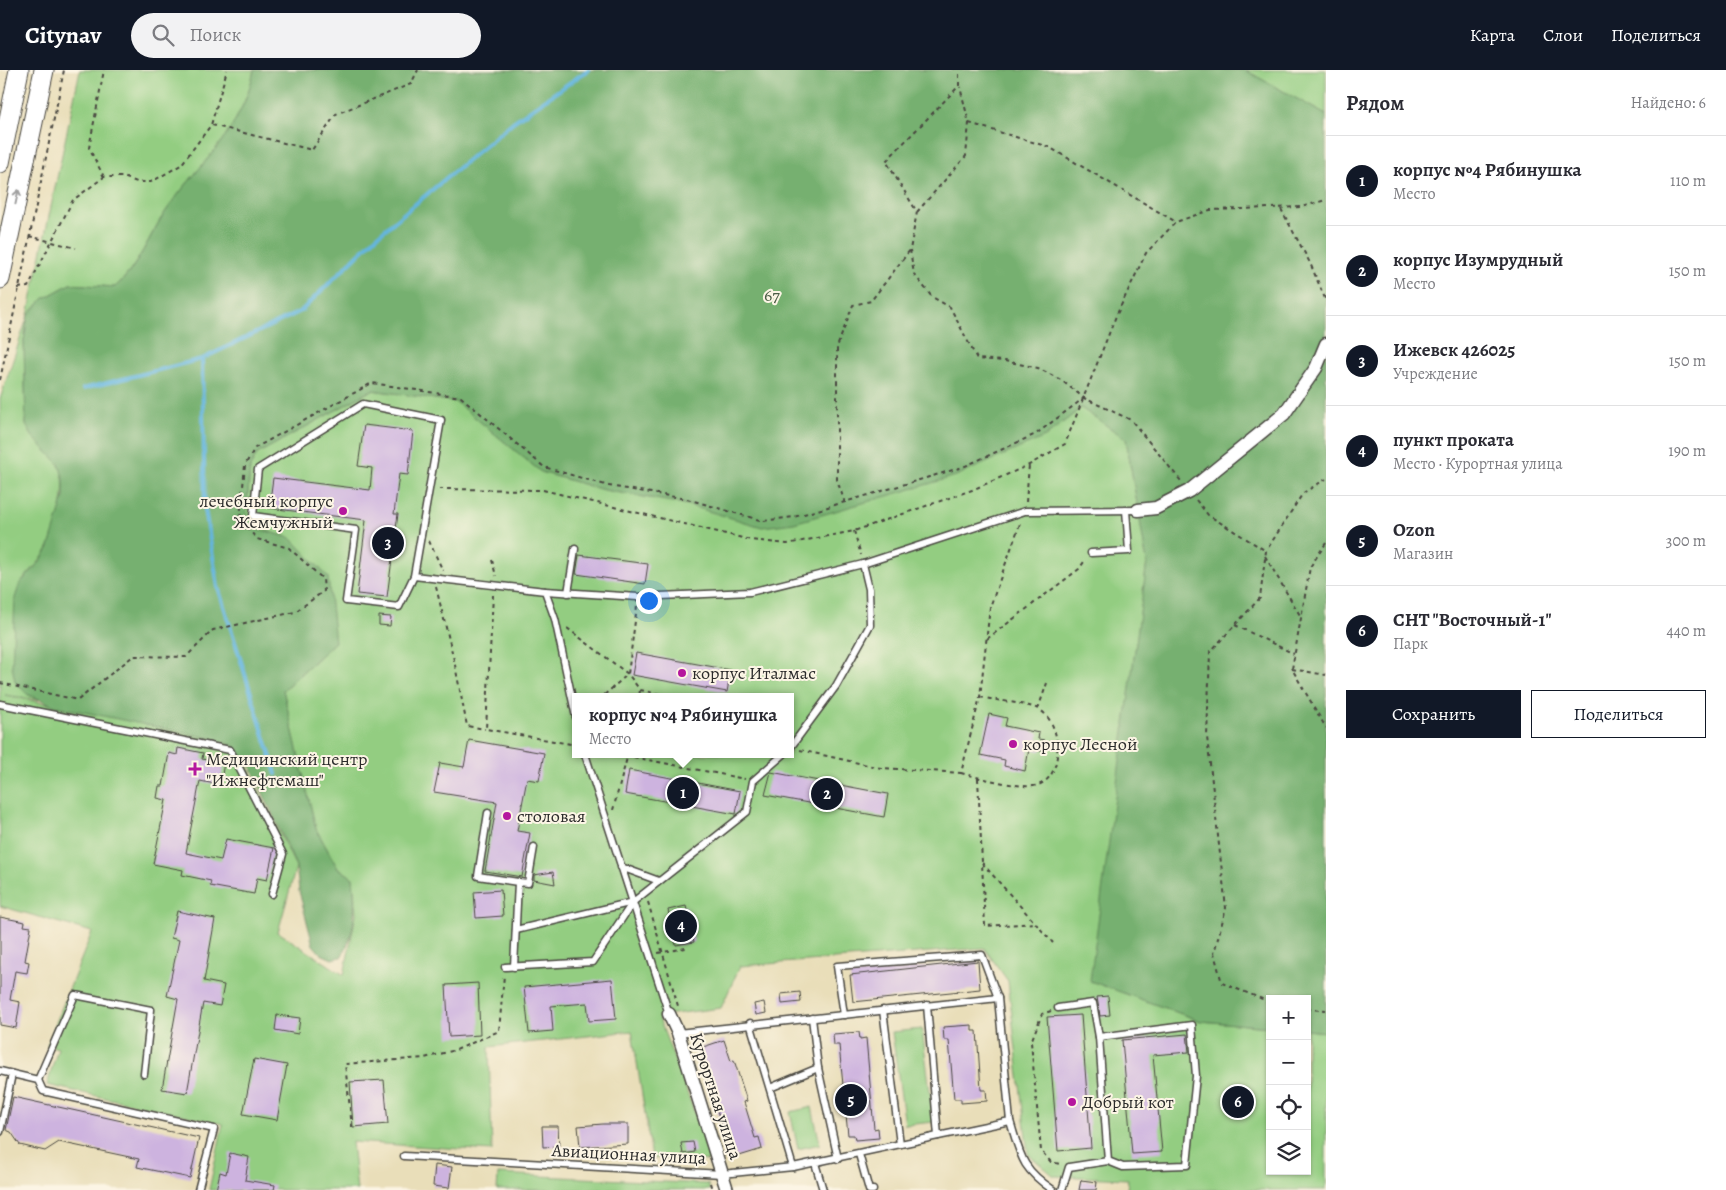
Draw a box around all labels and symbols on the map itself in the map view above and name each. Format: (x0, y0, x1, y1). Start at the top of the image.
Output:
one-way arrow (13, 189, 22, 205)
park label: 67 (764, 283, 780, 307)
place label: лечебный корпус Жемчужный (200, 489, 333, 534)
marker: лечебный корпус Жемчужный (337, 505, 349, 517)
pin: 3 (372, 524, 404, 562)
your location (636, 588, 662, 614)
place label: корпус Италмас (692, 661, 816, 685)
marker: корпус Италмас (676, 667, 688, 679)
place label: корпус Лесной (1023, 732, 1138, 756)
marker: корпус Лесной (1007, 738, 1019, 750)
place label: Медицинский центр "Ижнефтемаш" (206, 747, 367, 792)
marker: Медицинский центр "Ижнефтемаш" (188, 762, 202, 776)
pin: 1 (667, 774, 699, 812)
pin: 2 (811, 775, 843, 813)
place label: столовая (517, 804, 586, 828)
marker: столовая (501, 810, 513, 822)
pin: 4 (665, 907, 697, 945)
street label: Курортная улица (684, 1029, 748, 1163)
pin: 5 (835, 1081, 867, 1119)
pin: 6 (1222, 1083, 1254, 1121)
place label: Добрый кот (1082, 1090, 1174, 1114)
marker: Добрый кот (1066, 1096, 1078, 1108)
street label: Авиационная улица (550, 1138, 708, 1170)

